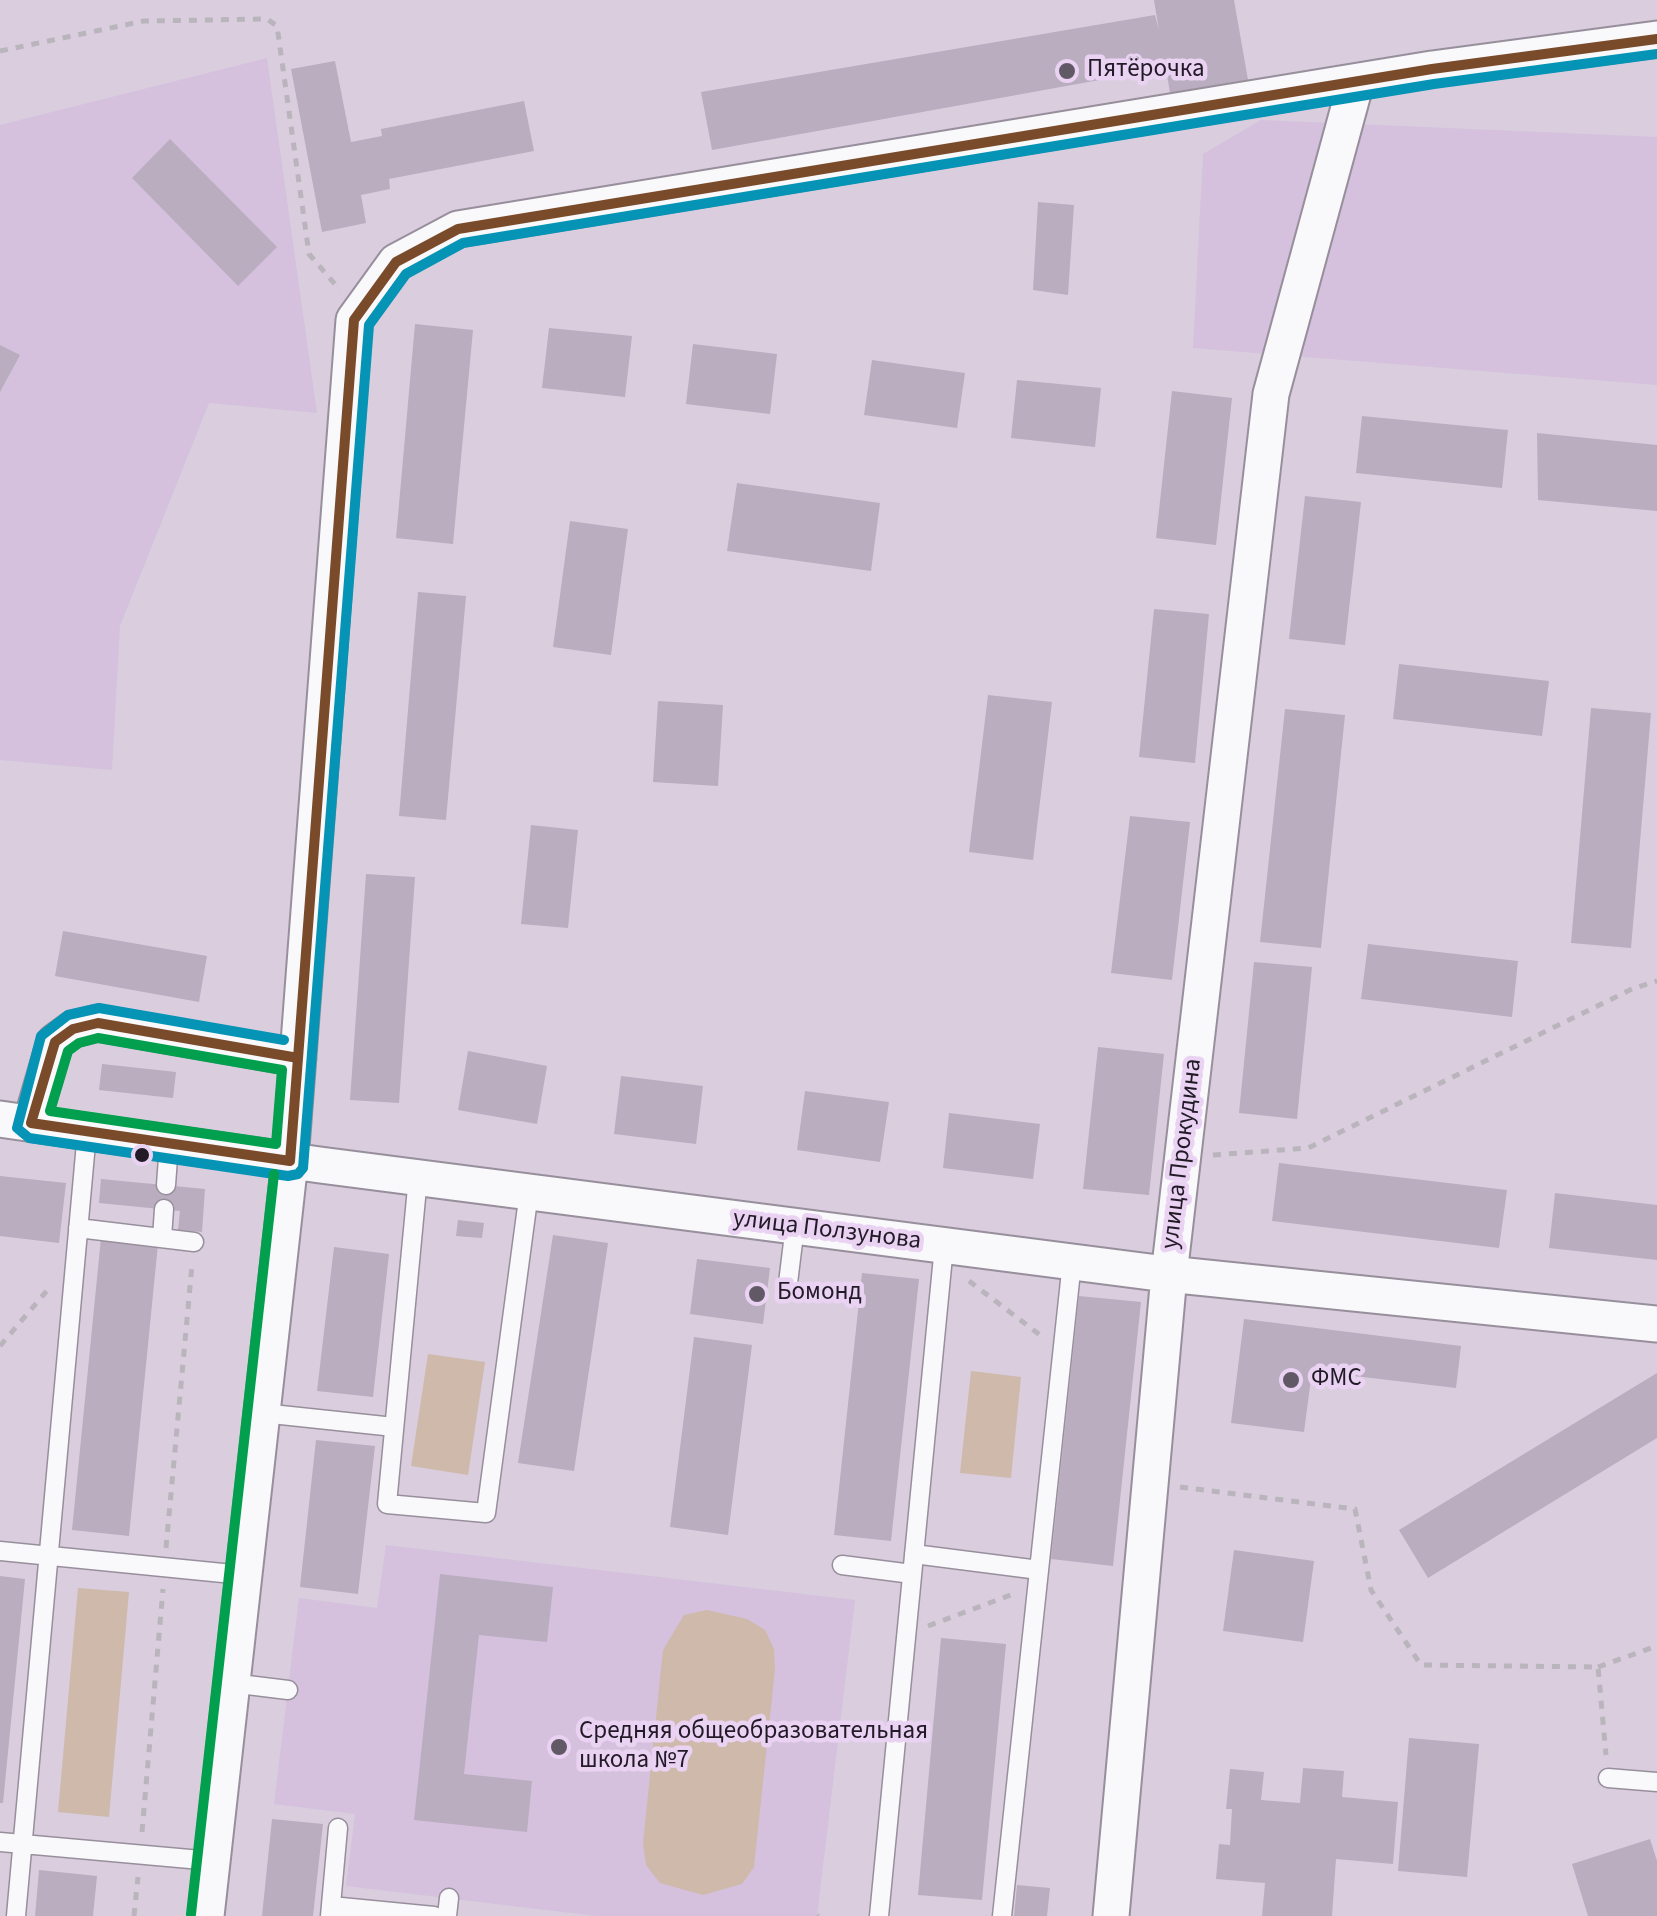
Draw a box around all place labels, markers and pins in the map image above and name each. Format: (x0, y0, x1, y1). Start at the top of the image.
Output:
place label: Пятёрочка (1087, 56, 1205, 86)
marker: Пятёрочка (1056, 60, 1078, 82)
unlabelled marker (132, 1145, 152, 1165)
place label: Бомонд (777, 1279, 862, 1309)
marker: Бомонд (746, 1283, 768, 1305)
place label: ФМС (1311, 1365, 1362, 1395)
marker: ФМС (1280, 1369, 1302, 1391)
place label: Средняя общеобразовательная школа №7 (579, 1718, 928, 1777)
marker: Средняя общеобразовательная школа №7 (548, 1736, 570, 1758)

